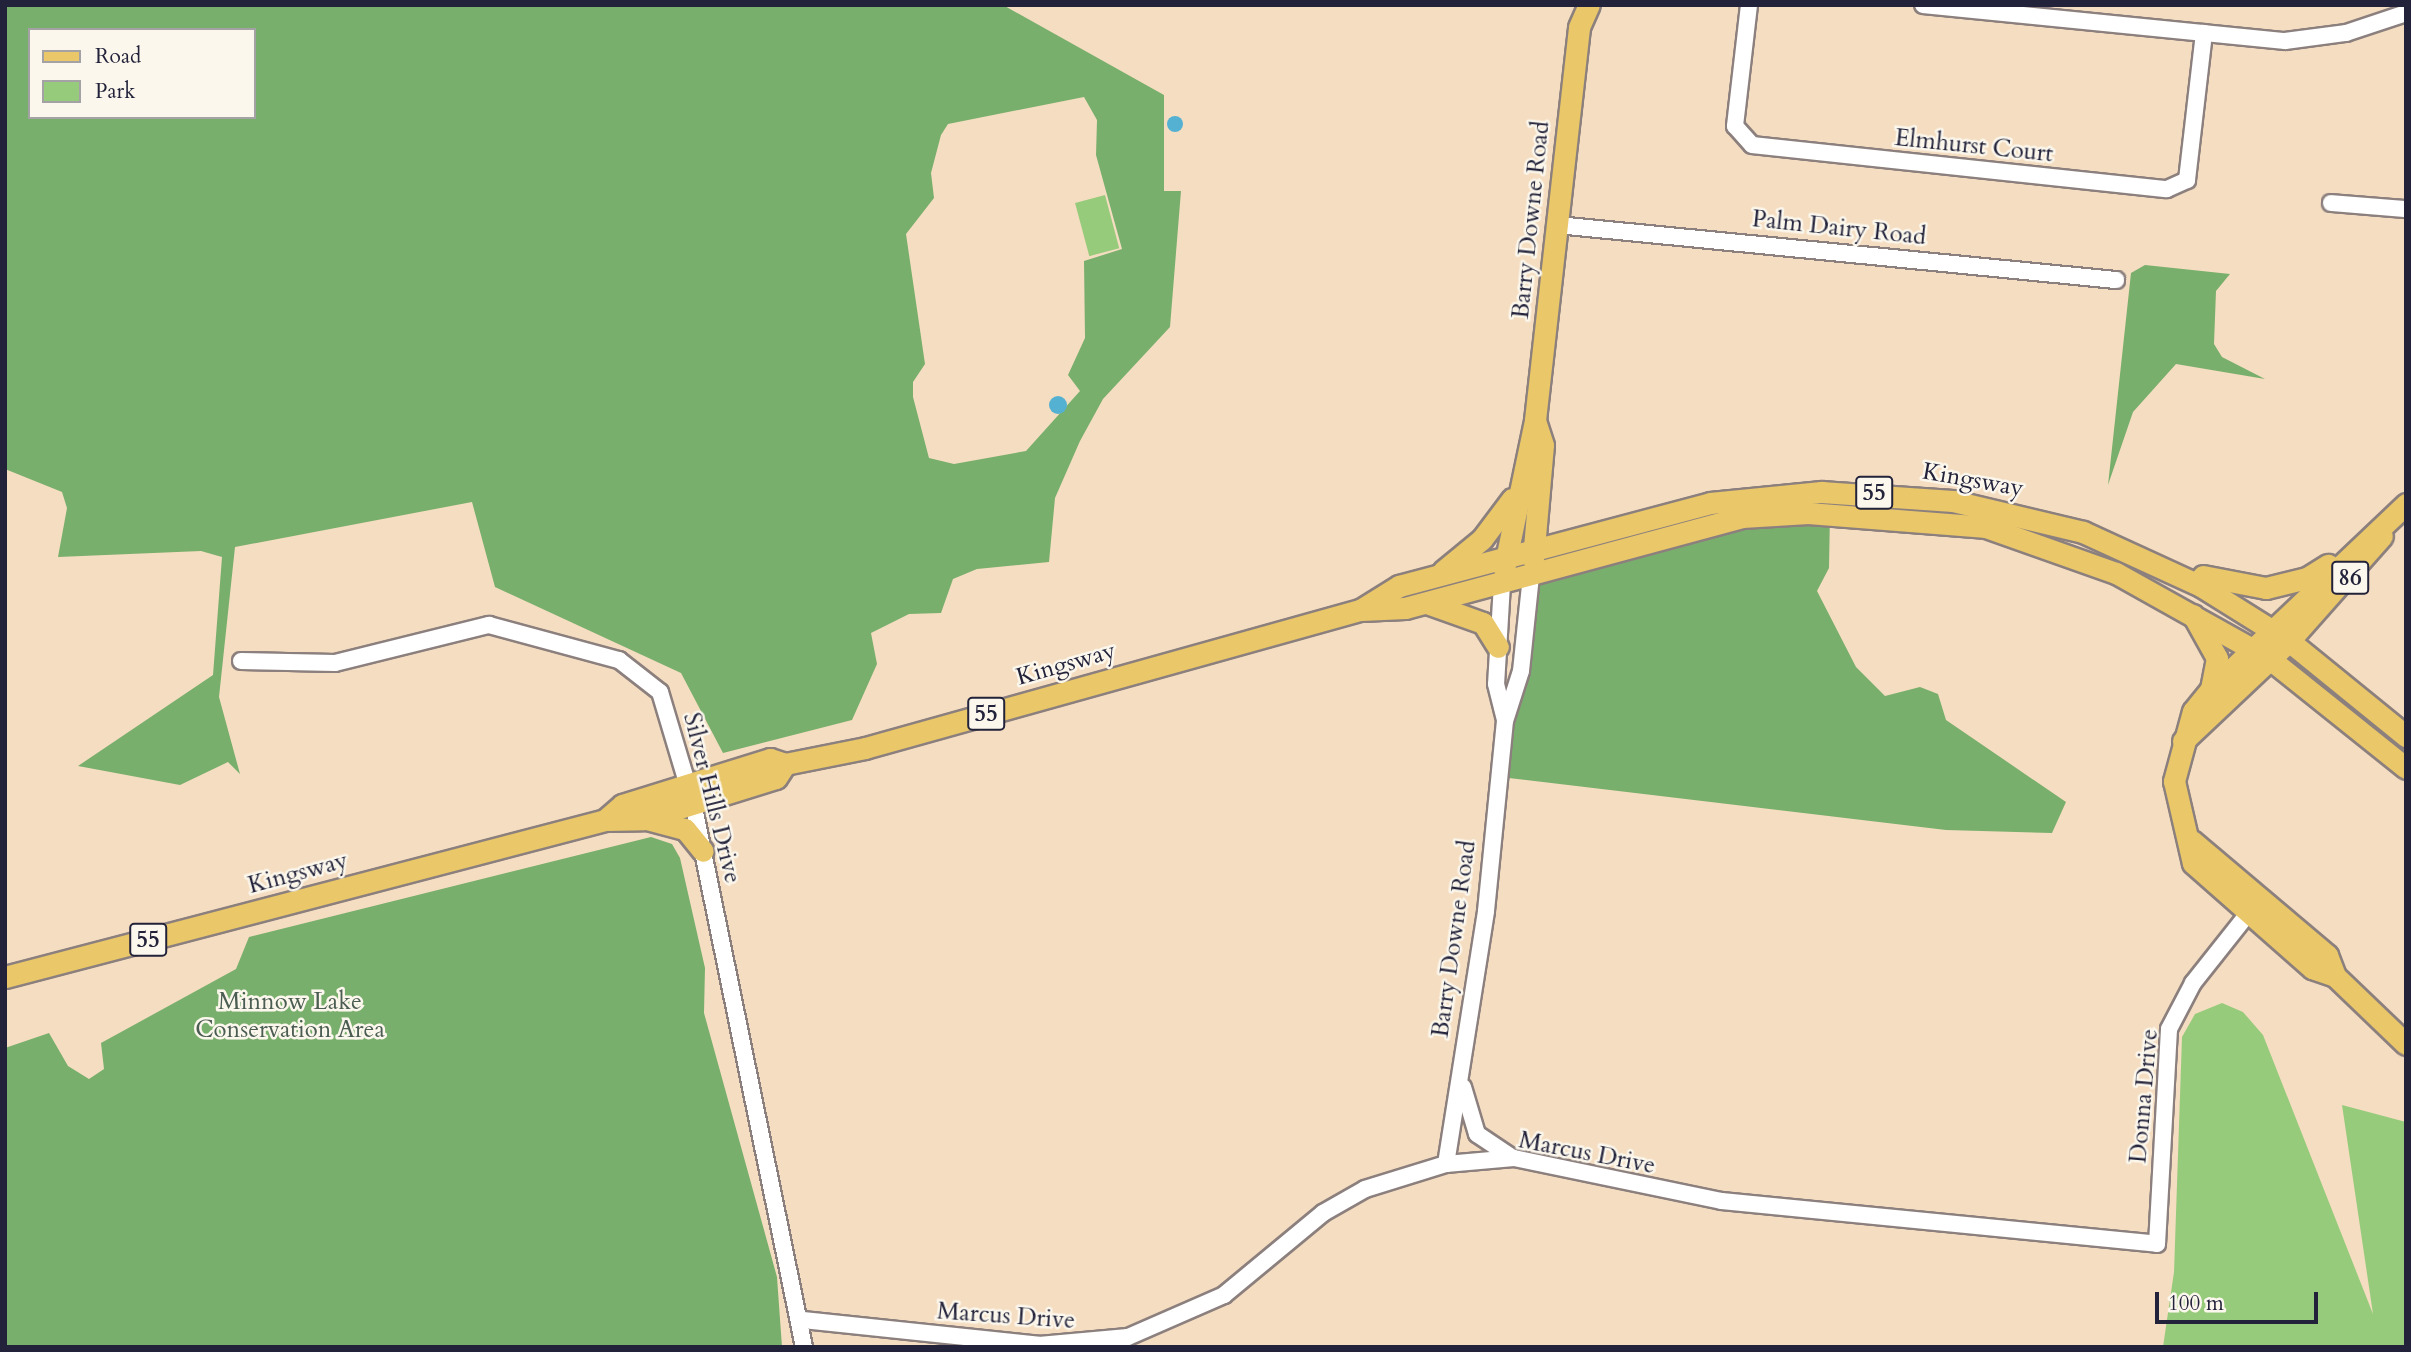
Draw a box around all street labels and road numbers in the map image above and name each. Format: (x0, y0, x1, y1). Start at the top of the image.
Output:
street label: Barry Downe Road (1506, 120, 1556, 320)
street label: Elmhurst Court (1893, 123, 2055, 169)
street label: Palm Dairy Road (1751, 205, 1927, 251)
street label: Kingsway (1920, 457, 2026, 503)
road number: 55 (1855, 474, 1893, 512)
road number: 86 (2331, 558, 2369, 598)
street label: Kingsway (1013, 636, 1119, 692)
road number: 55 (967, 694, 1005, 734)
street label: Silver Hills Drive (677, 710, 747, 886)
street label: Barry Downe Road (1426, 839, 1482, 1039)
street label: Kingsway (245, 846, 351, 900)
road number: 55 (129, 920, 167, 959)
street label: Donna Drive (2124, 1028, 2164, 1164)
street label: Marcus Drive (1516, 1126, 1658, 1180)
street label: Marcus Drive (936, 1297, 1076, 1335)

